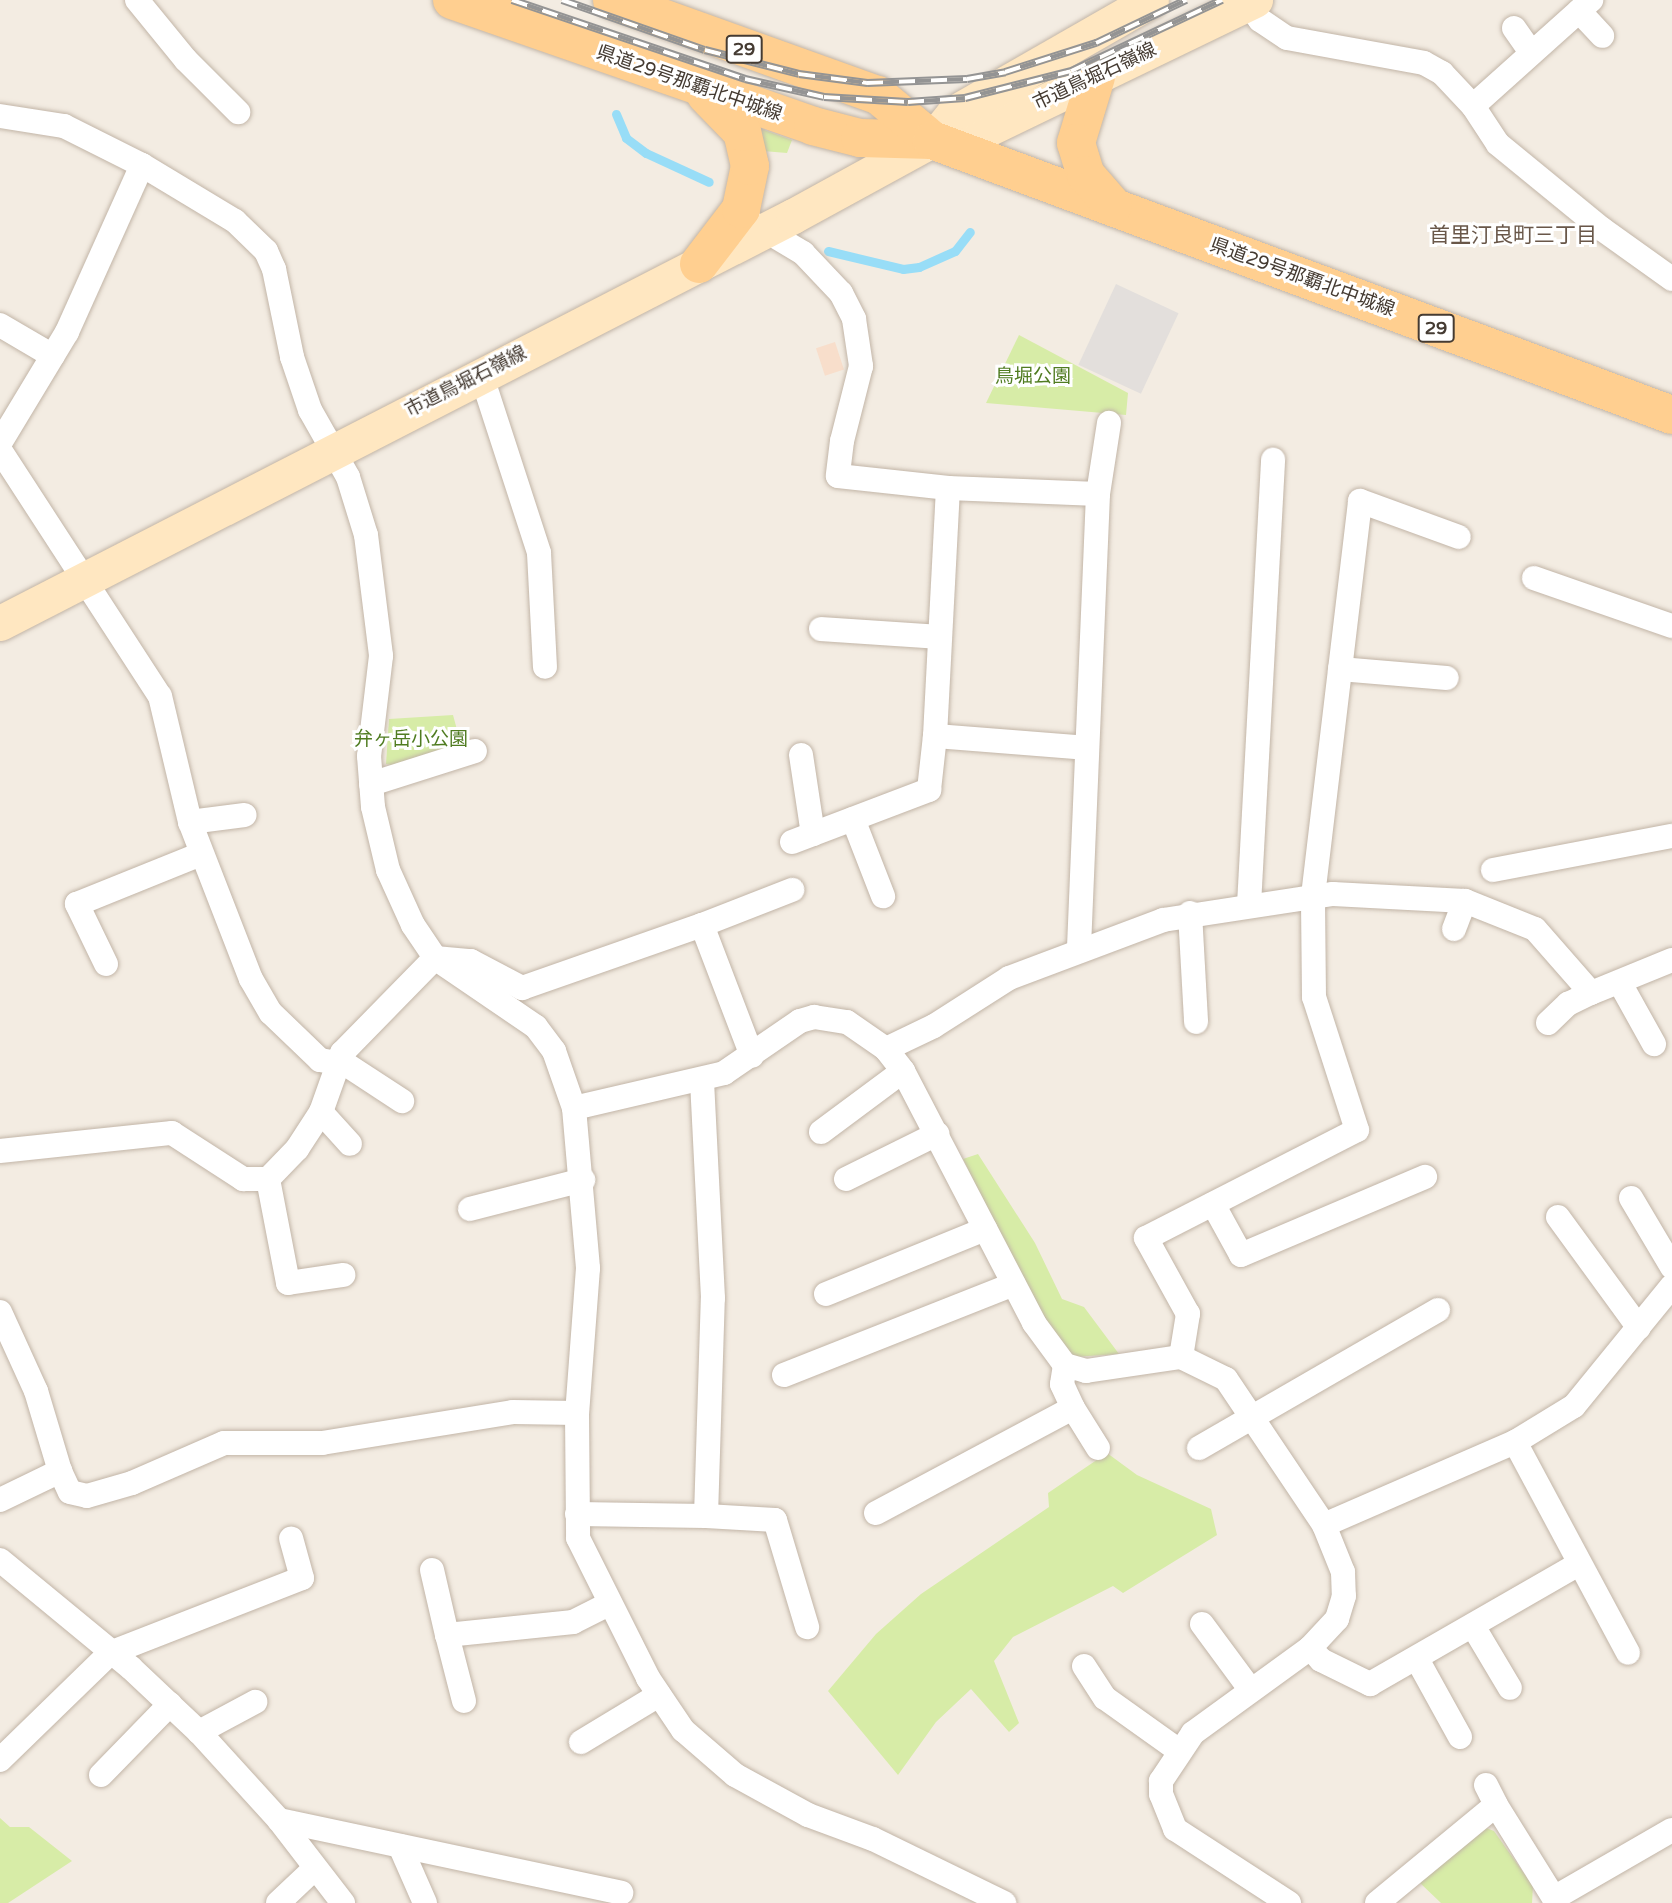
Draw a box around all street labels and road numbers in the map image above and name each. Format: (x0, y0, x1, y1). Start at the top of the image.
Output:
road number: 29 (725, 34, 763, 64)
street label: 市道鳥堀石嶺線 (1030, 39, 1160, 115)
street label: 県道29号那覇北中城線 (593, 42, 785, 126)
street label: 県道29号那覇北中城線 (1207, 234, 1397, 322)
road number: 29 (1417, 314, 1455, 342)
street label: 市道鳥堀石嶺線 (402, 342, 530, 422)

